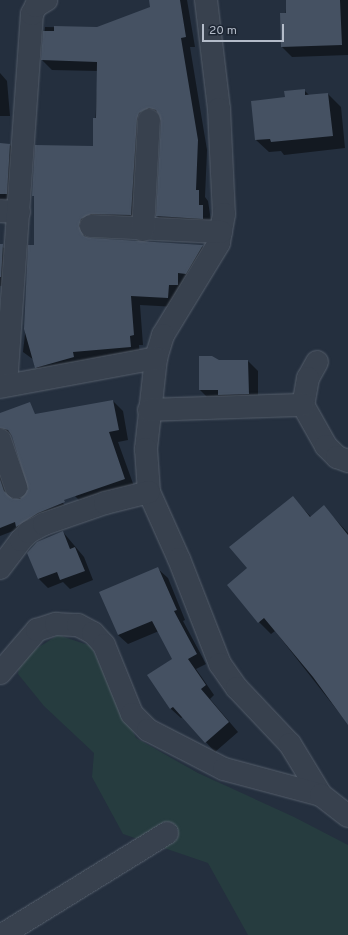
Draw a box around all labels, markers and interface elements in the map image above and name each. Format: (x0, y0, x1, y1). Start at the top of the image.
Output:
scale bar (204, 16, 286, 42)
text: 20 m (209, 23, 237, 39)

